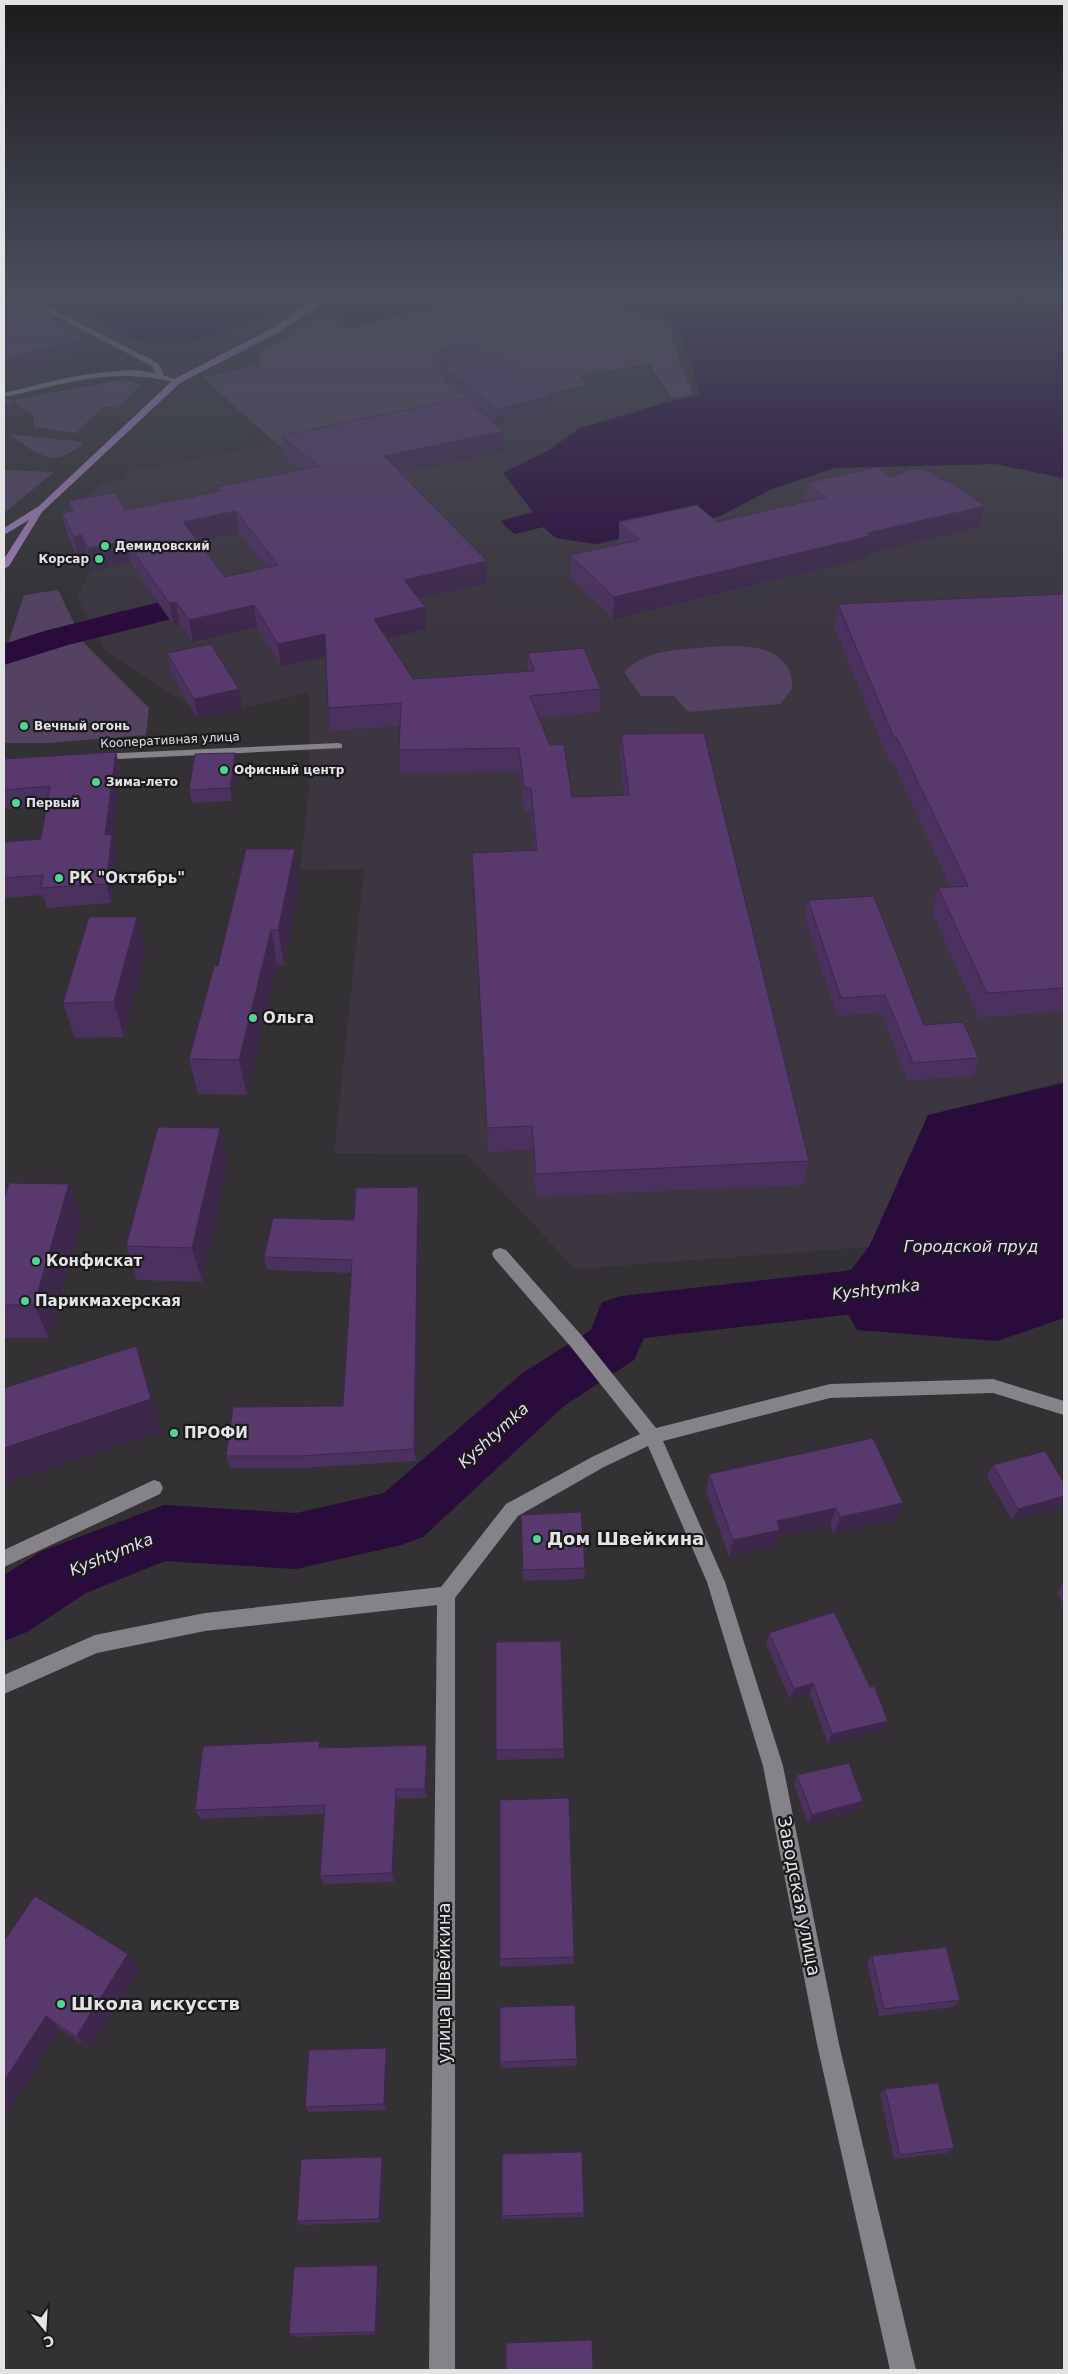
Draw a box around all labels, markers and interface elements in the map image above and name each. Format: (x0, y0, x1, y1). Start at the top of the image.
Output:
place label: Демидовский (115, 539, 210, 553)
marker: Демидовский (99, 540, 111, 552)
place label: Корсар (39, 552, 89, 566)
marker: Корсар (93, 553, 105, 565)
place label: Вечный огонь (34, 719, 130, 733)
marker: Вечный огонь (18, 720, 30, 732)
street label: Кооперативная улица (100, 729, 240, 751)
place label: Офисный центр (234, 763, 345, 777)
marker: Офисный центр (218, 764, 230, 776)
place label: Зима-лето (106, 775, 178, 789)
marker: Зима-лето (90, 776, 102, 788)
place label: Первый (26, 796, 80, 810)
marker: Первый (10, 797, 22, 809)
place label: РК "Октябрь" (69, 869, 185, 887)
marker: РК "Октябрь" (53, 872, 65, 884)
place label: Ольга (263, 1009, 314, 1027)
marker: Ольга (247, 1012, 259, 1024)
water label: Городской пруд (904, 1237, 1038, 1256)
place label: Конфискат (46, 1252, 143, 1270)
marker: Конфискат (30, 1255, 42, 1267)
water label: Kyshtymka (831, 1275, 921, 1304)
place label: Парикмахерская (35, 1292, 181, 1310)
marker: Парикмахерская (19, 1295, 31, 1307)
water label: Kyshtymka (454, 1399, 533, 1472)
place label: ПРОФИ (184, 1424, 248, 1442)
marker: ПРОФИ (168, 1427, 180, 1439)
place label: Дом Швейкина (547, 1528, 704, 1549)
water label: Kyshtymka (67, 1529, 156, 1580)
marker: Дом Швейкина (531, 1533, 543, 1545)
street label: Заводская улица (774, 1814, 825, 1977)
street label: улица Швейкина (433, 1903, 454, 2063)
place label: Школа искусств (71, 1993, 240, 2014)
marker: Школа искусств (55, 1998, 67, 2010)
north arrow (20, 2304, 70, 2354)
text: С (42, 2332, 56, 2351)

